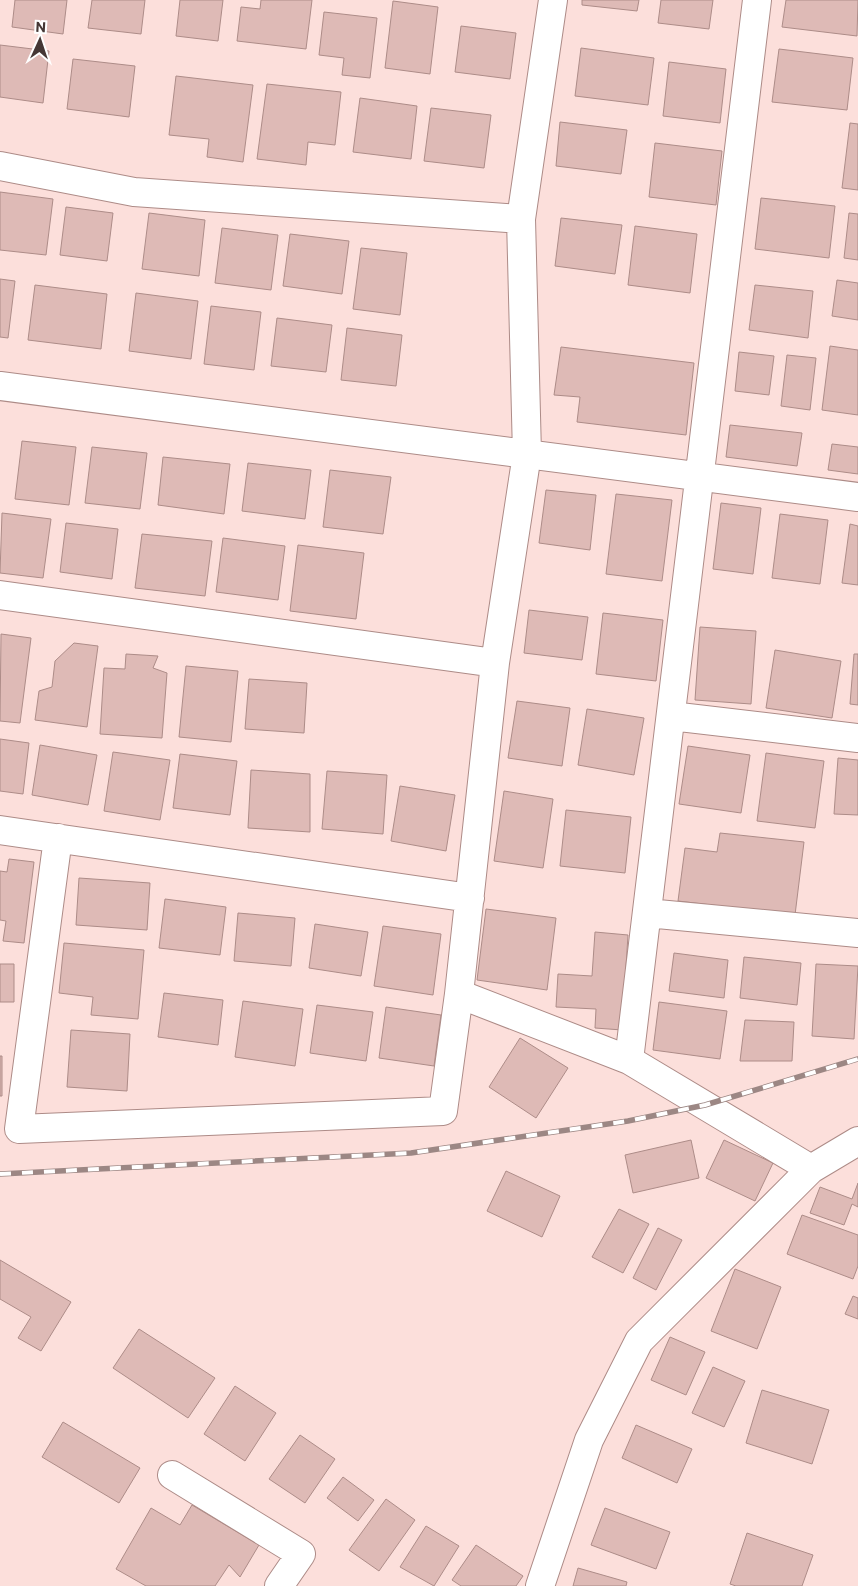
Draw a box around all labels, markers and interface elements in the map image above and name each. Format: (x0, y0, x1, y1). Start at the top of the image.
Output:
north arrow (15, 15, 65, 65)
text: N (35, 18, 46, 35)

